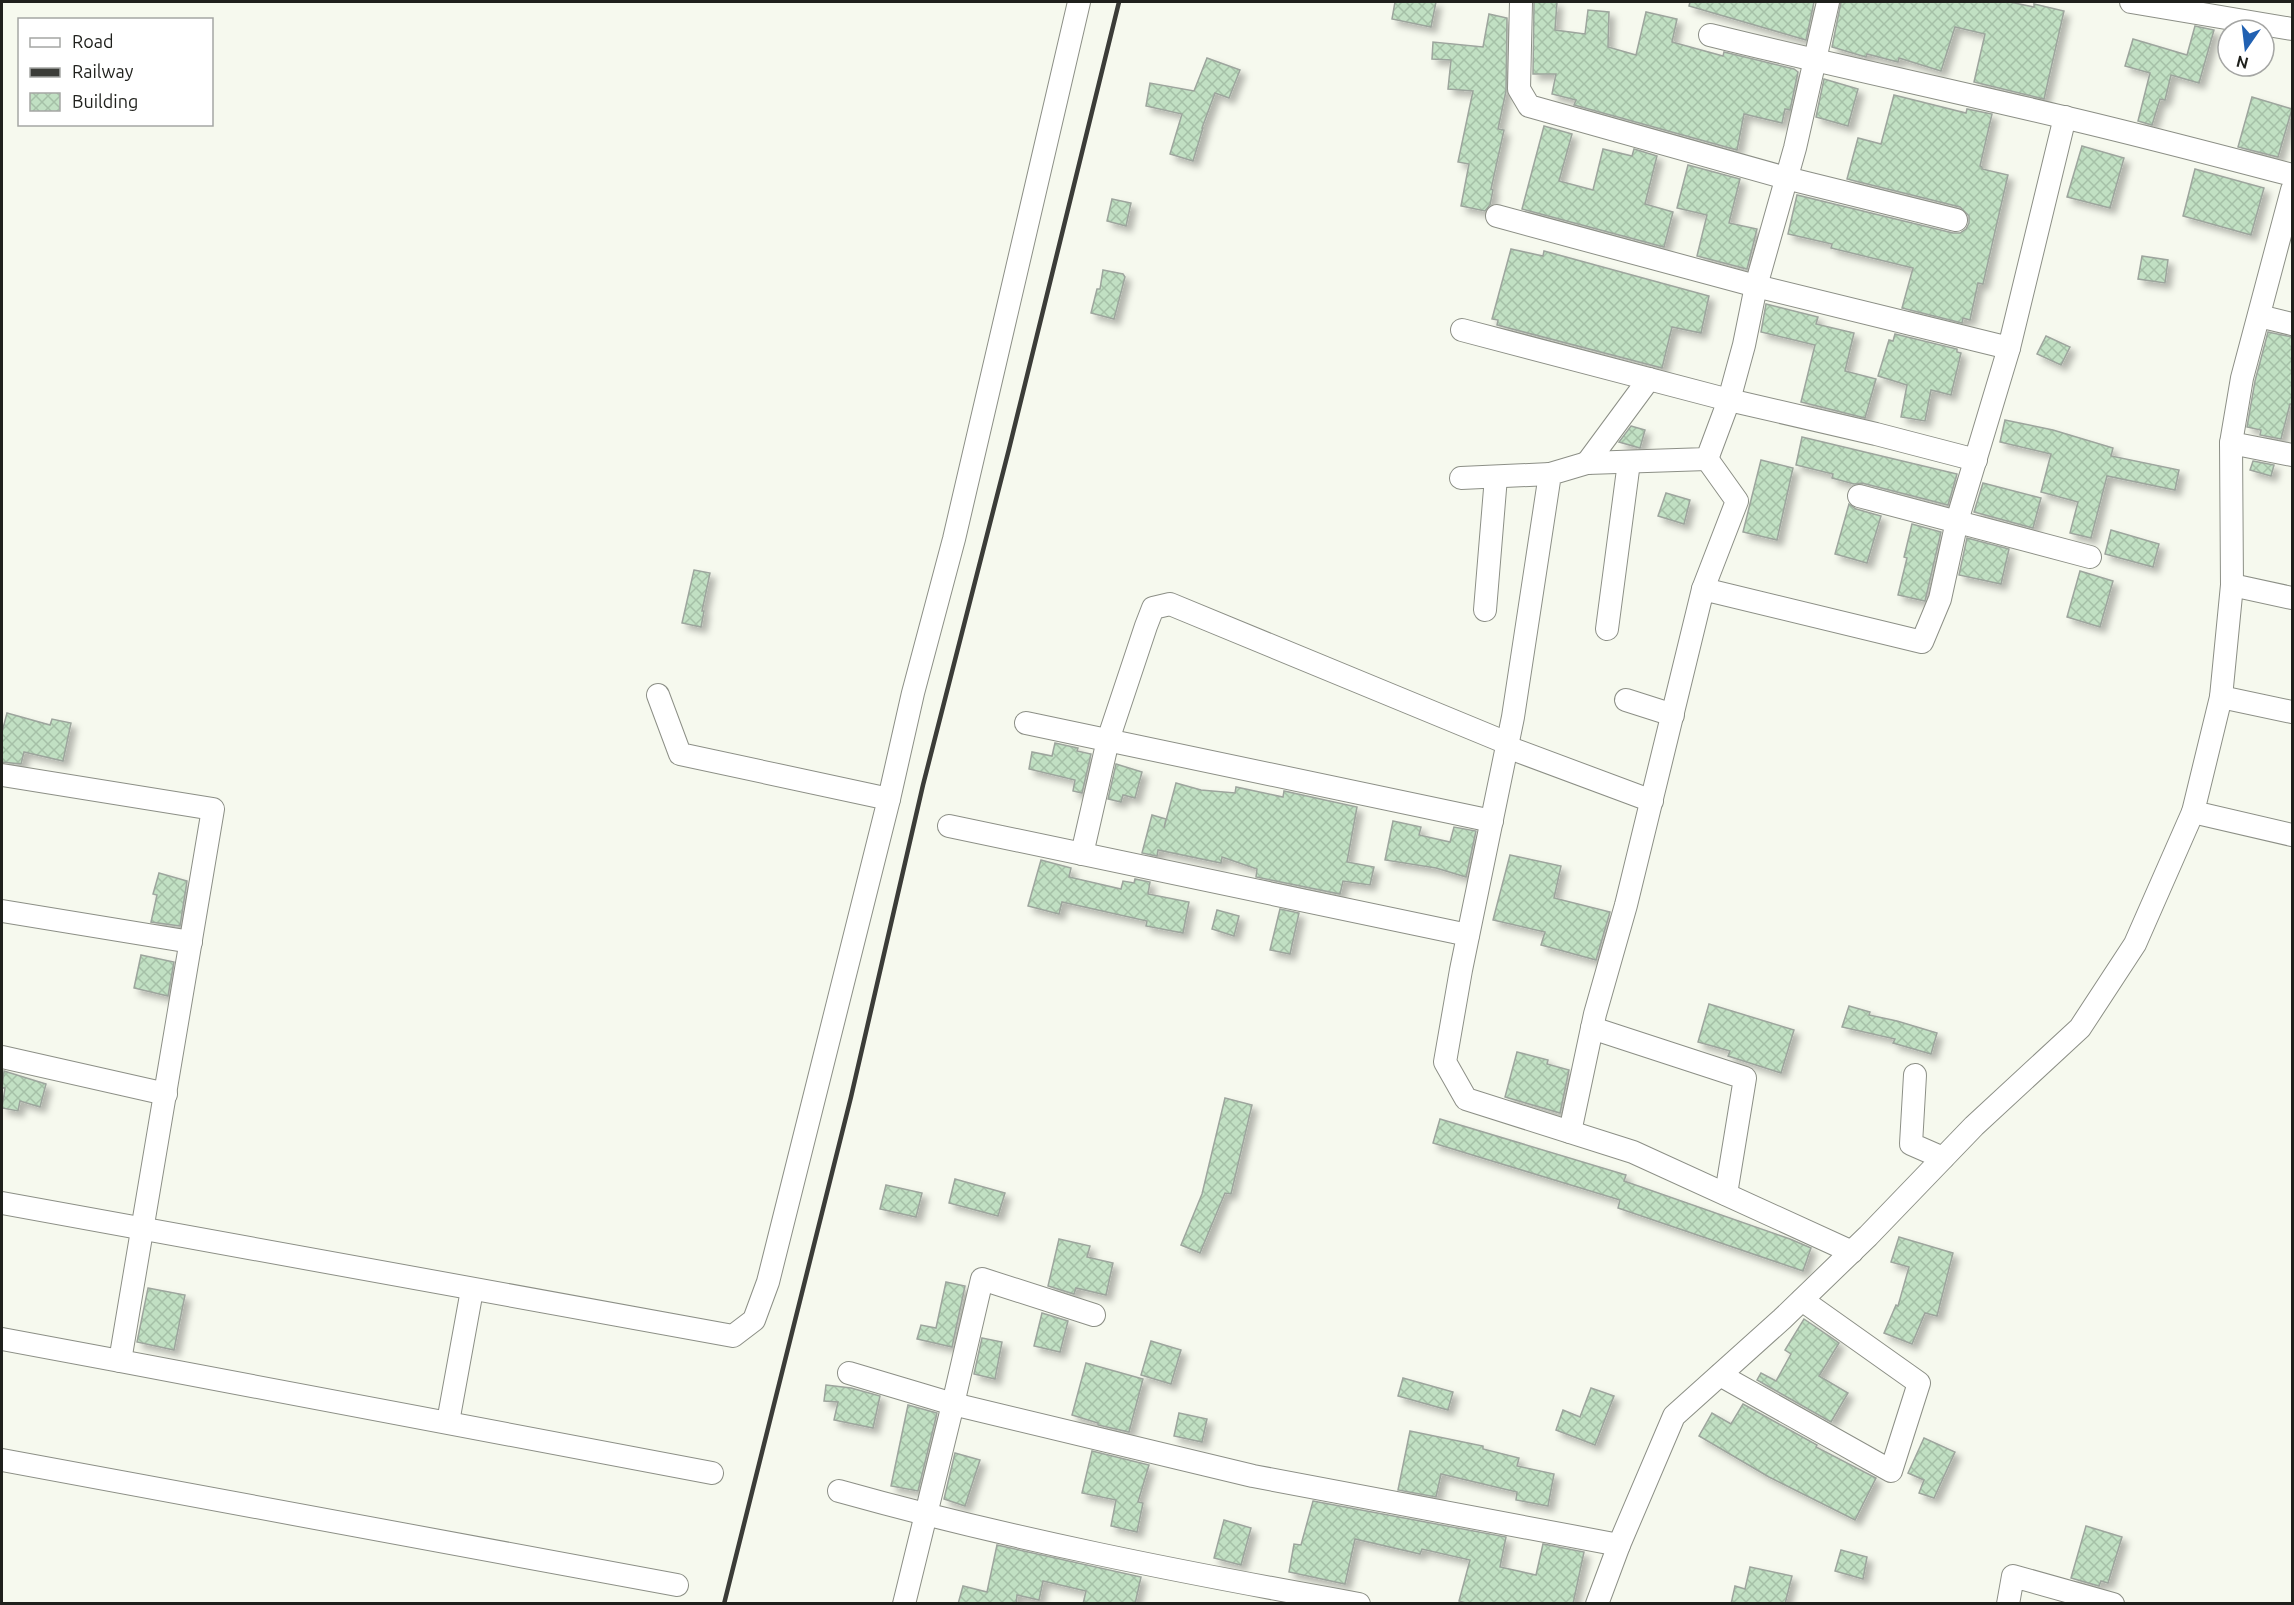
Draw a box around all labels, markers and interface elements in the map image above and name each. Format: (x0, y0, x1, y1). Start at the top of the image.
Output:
legend (18, 18, 213, 126)
north arrow (2216, 18, 2276, 78)
text: Road (72, 31, 114, 51)
text: N (2234, 52, 2250, 73)
text: Railway (72, 61, 134, 81)
text: Building (72, 91, 138, 111)

